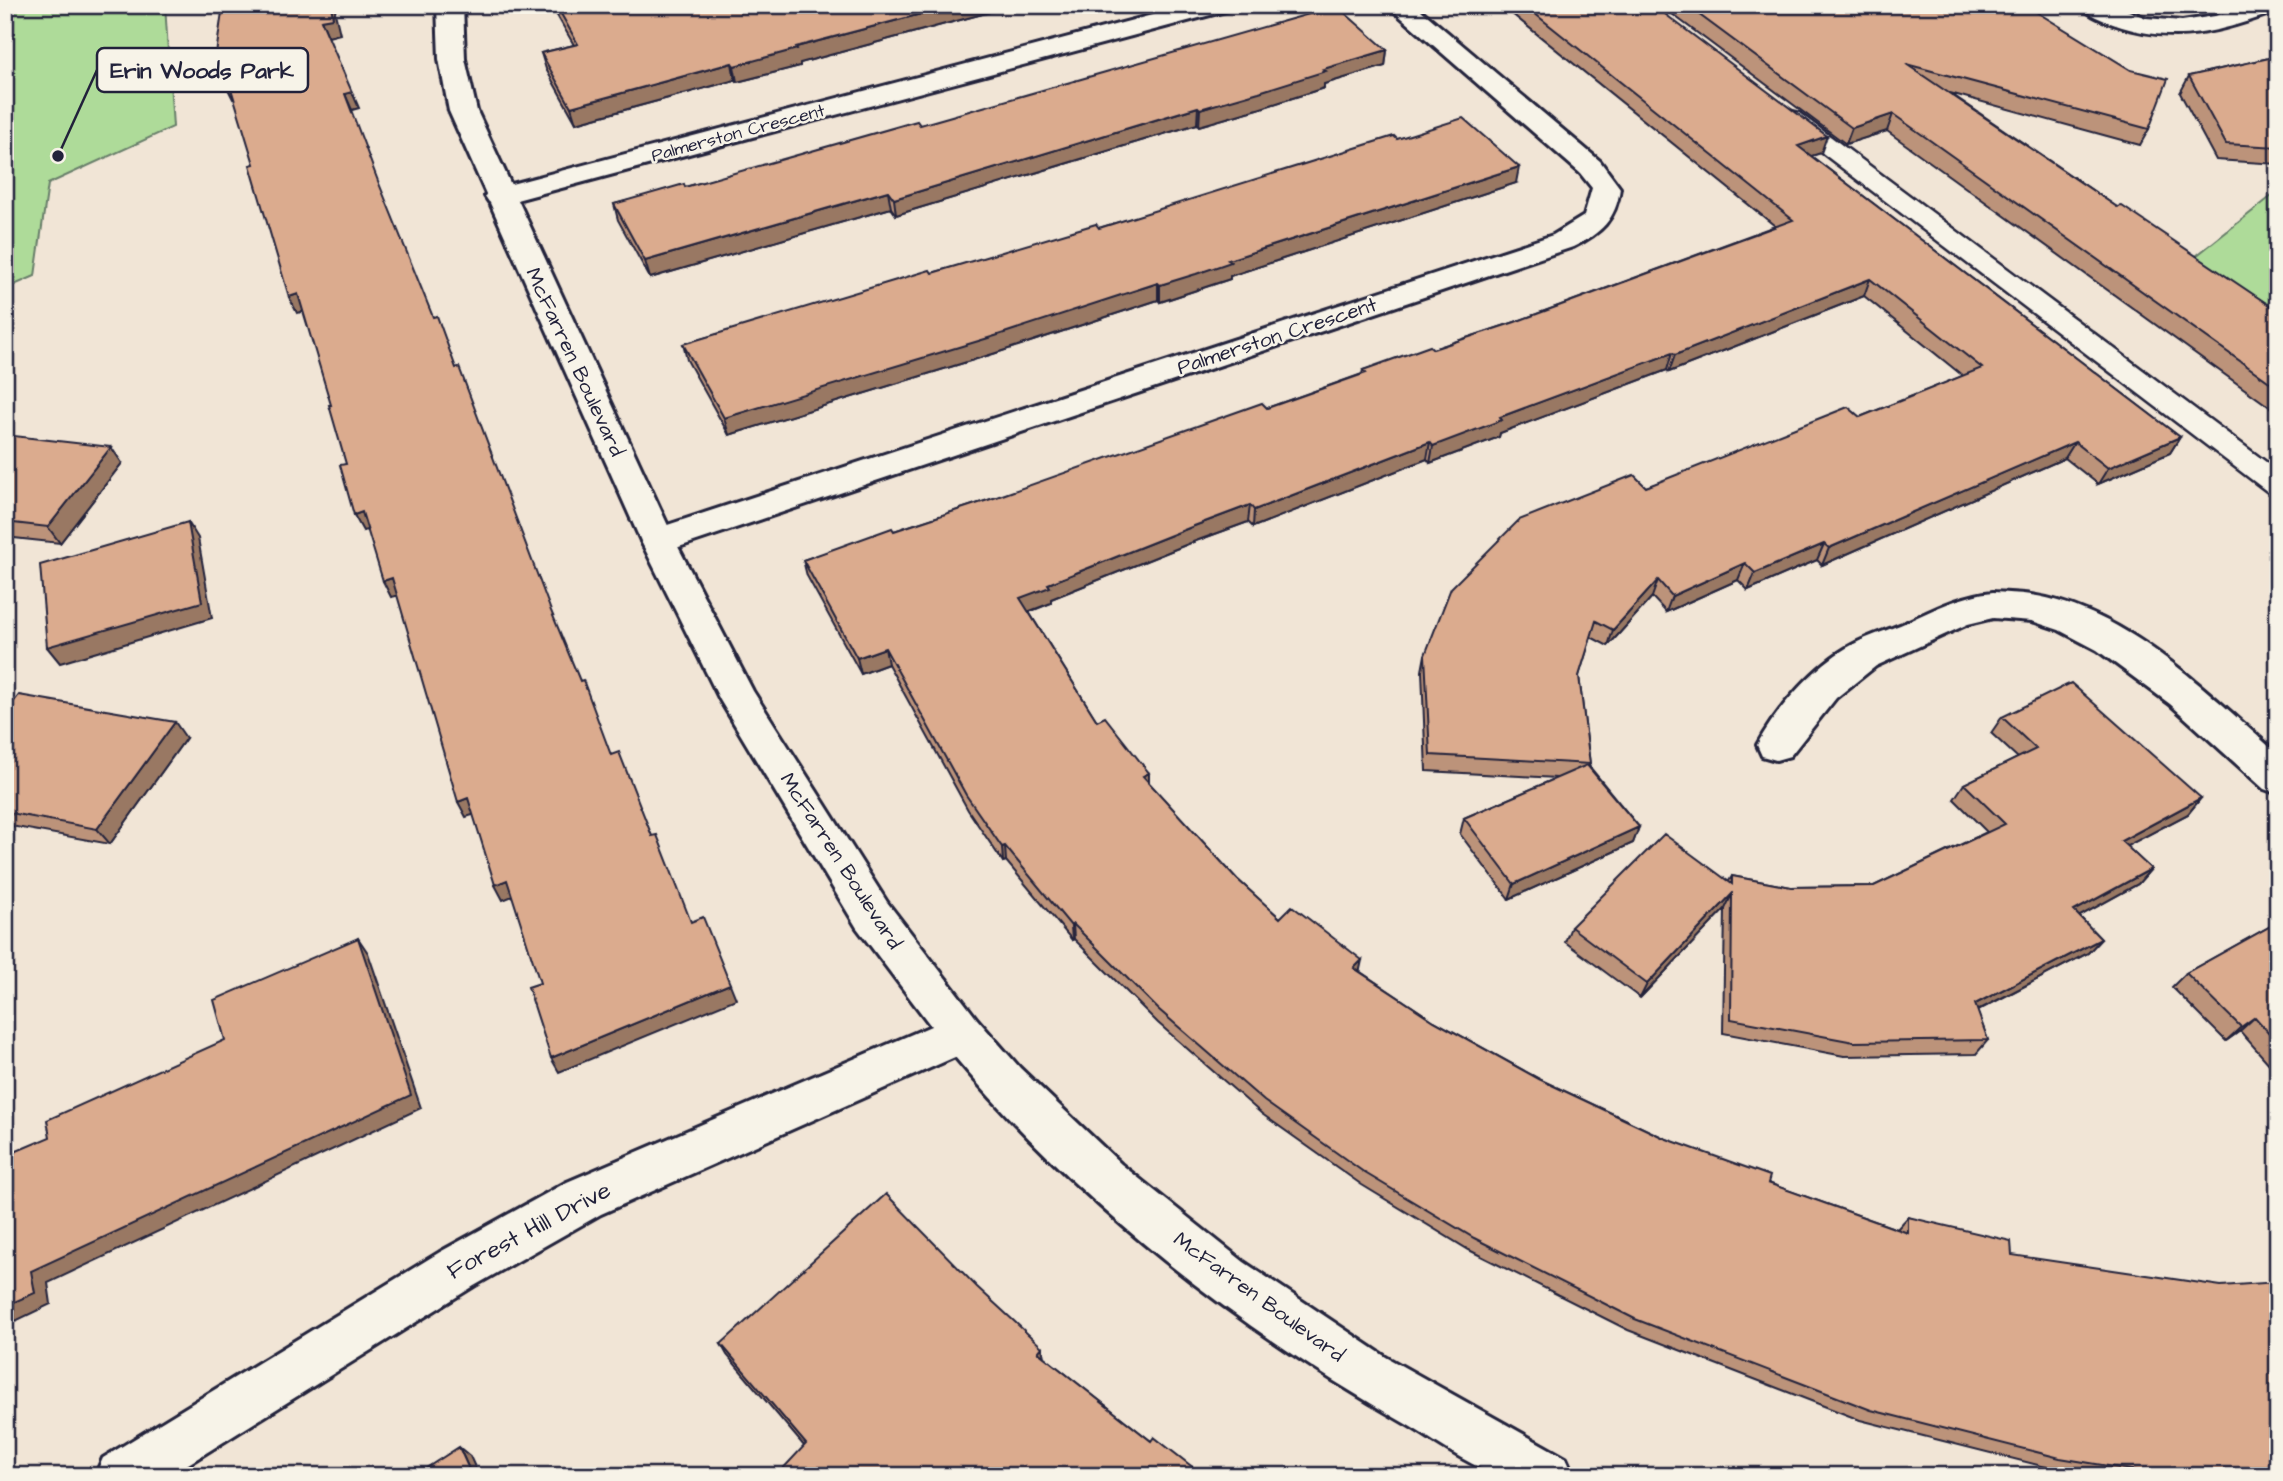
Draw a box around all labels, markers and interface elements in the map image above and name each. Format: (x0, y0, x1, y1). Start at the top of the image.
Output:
callout: Erin Woods Park (97, 48, 308, 92)
text: Erin Woods Park (110, 55, 295, 87)
street label: Palmerston Crescent (648, 98, 828, 168)
street label: McFarren Boulevard (518, 263, 632, 461)
street label: Palmerston Crescent (1173, 290, 1381, 382)
street label: McFarren Boulevard (773, 767, 909, 955)
street label: Forest Hill Drive (441, 1174, 617, 1288)
street label: McFarren Boulevard (1167, 1225, 1351, 1369)

